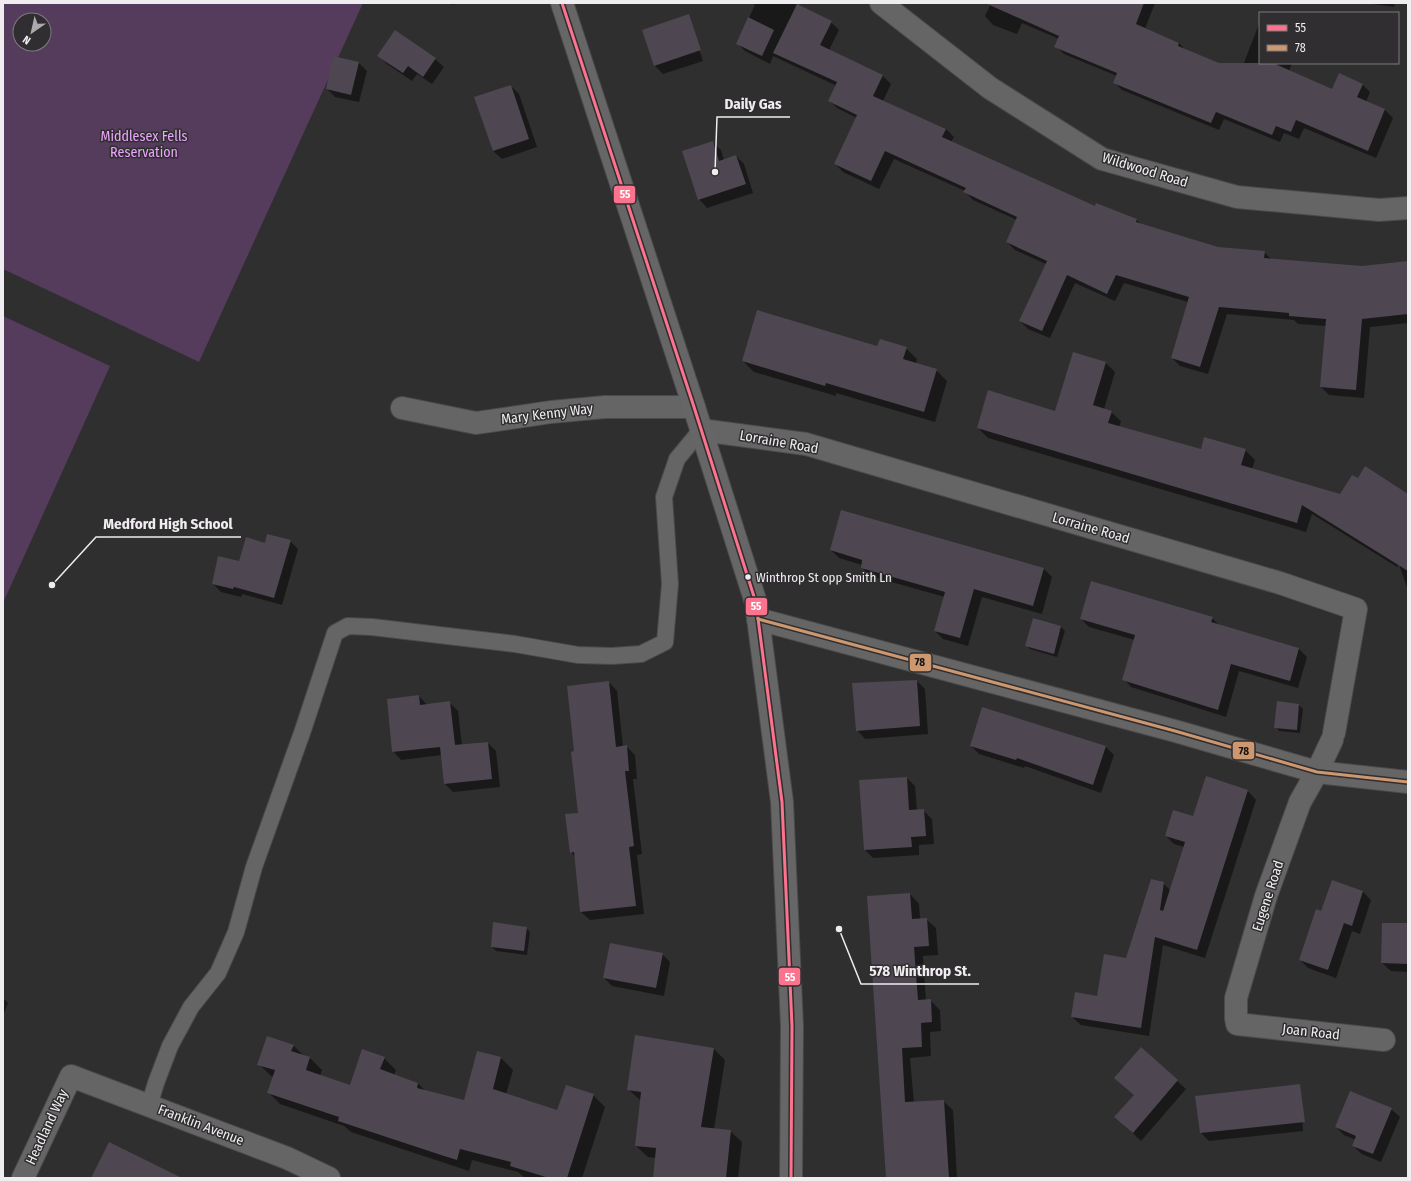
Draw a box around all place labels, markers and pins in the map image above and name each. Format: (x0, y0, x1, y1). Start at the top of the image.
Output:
callout: Daily Gas (717, 90, 790, 117)
callout: Medford High School (96, 510, 241, 537)
place label: Winthrop St opp Smith Ln (756, 570, 892, 585)
marker: Winthrop St opp Smith Ln (743, 572, 753, 582)
callout: 578 Winthrop St. (861, 957, 979, 984)

